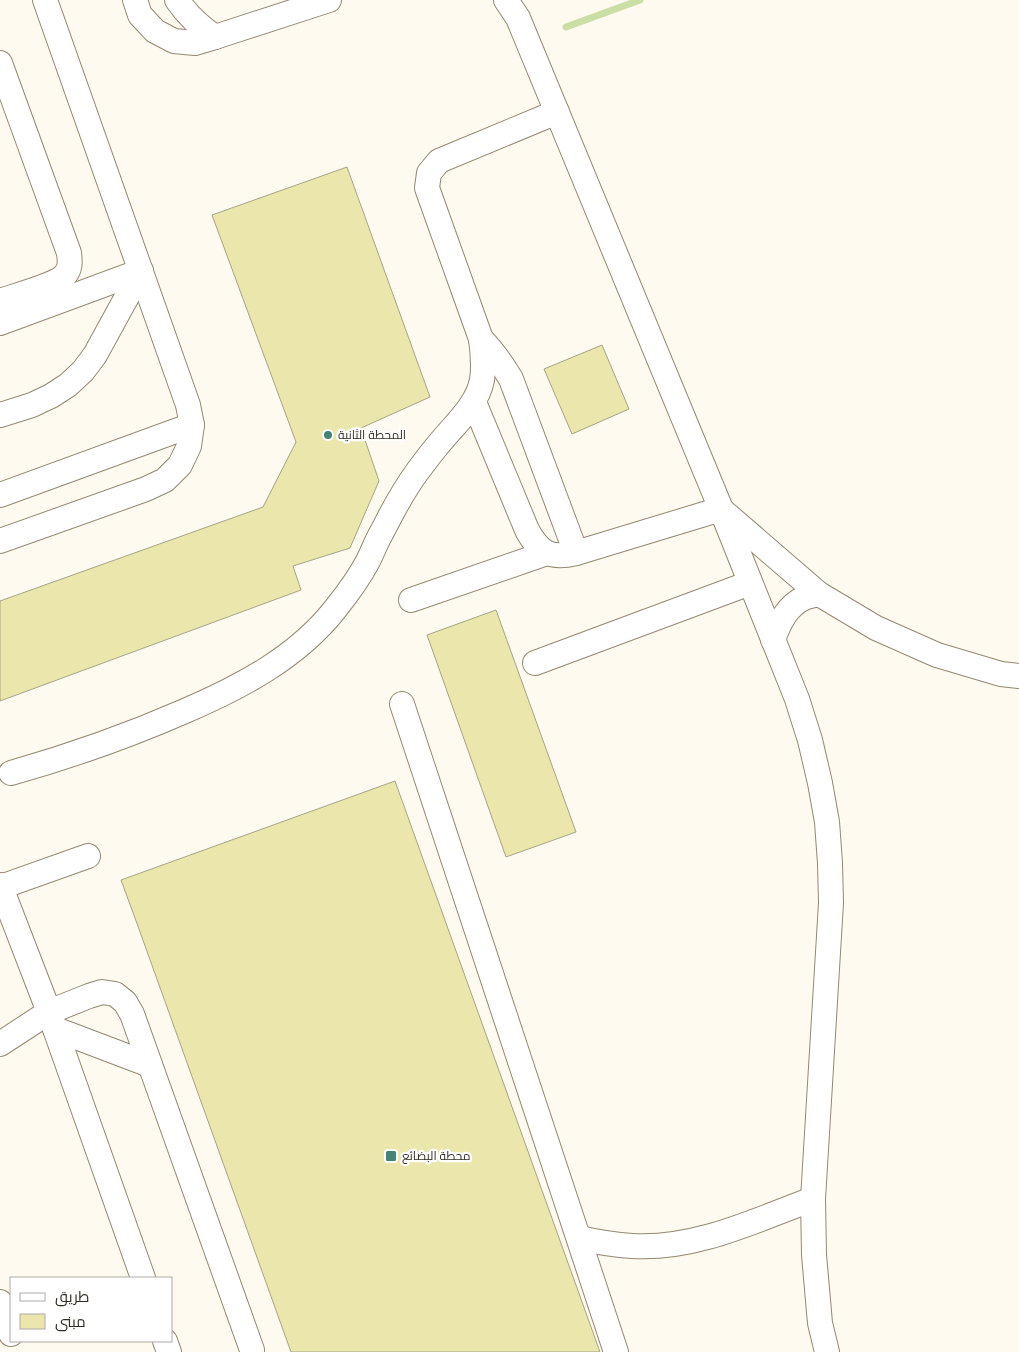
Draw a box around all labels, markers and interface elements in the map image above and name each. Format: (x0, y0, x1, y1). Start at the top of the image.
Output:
place label: المحطة الثانية (338, 427, 406, 442)
marker: المحطة الثانية (322, 429, 334, 441)
place label: محطة البضائع (402, 1148, 470, 1164)
marker: محطة البضائع (384, 1149, 398, 1163)
legend (10, 1277, 172, 1342)
text: طريق (55, 1287, 89, 1307)
text: مبنى (55, 1312, 86, 1332)

